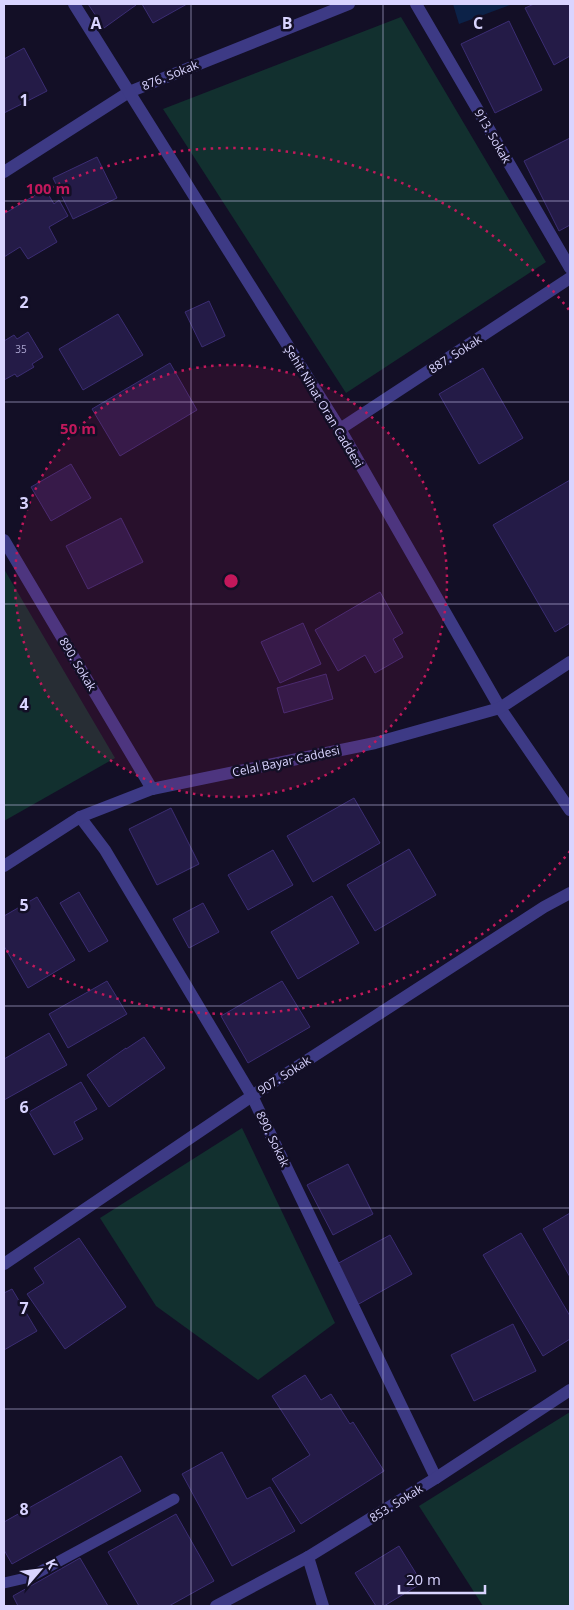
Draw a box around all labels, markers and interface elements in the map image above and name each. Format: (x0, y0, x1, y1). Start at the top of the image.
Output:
text: A (90, 12, 102, 34)
text: B (282, 12, 292, 34)
text: C (473, 12, 483, 34)
street label: 876. Sokak (139, 56, 202, 94)
text: 1 (19, 89, 29, 111)
street label: 913. Sokak (471, 106, 516, 167)
text: 100 m (26, 178, 70, 198)
text: 2 (19, 291, 29, 313)
street label: 887. Sokak (425, 330, 485, 377)
street label: Şehit Nihat Oran Caddesi (281, 341, 367, 471)
house number: 35 (15, 342, 27, 356)
text: 50 m (60, 418, 96, 438)
text: 3 (19, 492, 29, 514)
centre of rings (222, 572, 240, 590)
street label: 890. Sokak (55, 634, 101, 695)
text: 4 (19, 693, 29, 715)
street label: Celal Bayar Caddesi (231, 741, 341, 781)
text: 5 (19, 894, 29, 916)
street label: 907. Sokak (254, 1051, 314, 1098)
text: 6 (19, 1096, 29, 1118)
street label: 890. Sokak (252, 1108, 294, 1170)
text: 7 (19, 1297, 29, 1319)
street label: 853. Sokak (366, 1480, 427, 1526)
text: 8 (19, 1498, 29, 1520)
north arrow (15, 1545, 65, 1595)
text: K (41, 1555, 63, 1573)
scale bar (399, 1562, 485, 1594)
text: 20 m (406, 1569, 441, 1589)

